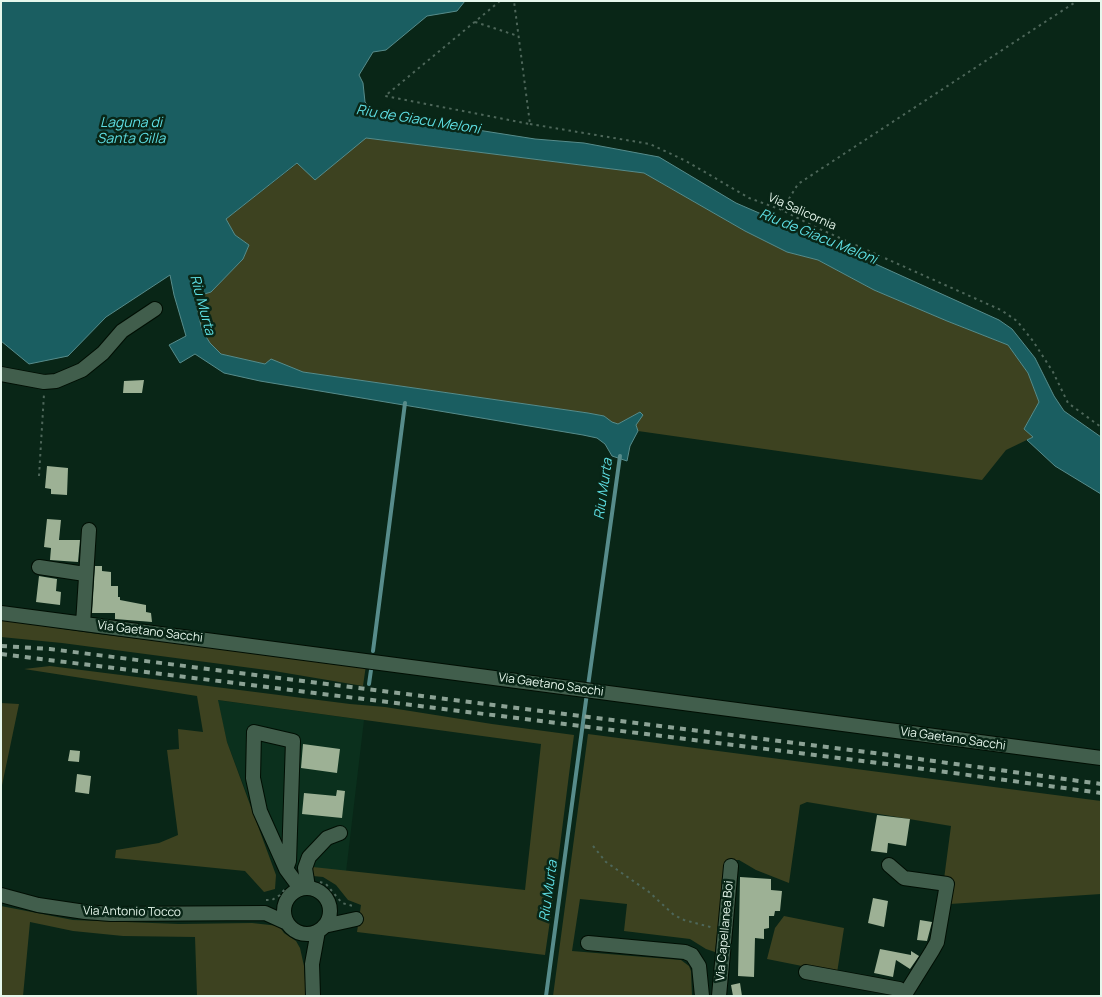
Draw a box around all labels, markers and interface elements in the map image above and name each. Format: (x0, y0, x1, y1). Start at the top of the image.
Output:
water label: Riu de Giacu Meloni (355, 102, 481, 138)
water label: Laguna di Santa Gilla (97, 115, 165, 148)
street label: Via Salicornia (766, 191, 838, 233)
water label: Riu de Giacu Meloni (757, 206, 879, 268)
water label: Riu Murta (186, 273, 218, 337)
water label: Riu Murta (591, 457, 617, 521)
street label: Via Gaetano Sacchi (96, 618, 204, 646)
street label: Via Gaetano Sacchi (497, 670, 605, 700)
street label: Via Gaetano Sacchi (899, 724, 1007, 754)
water label: Riu Murta (536, 859, 562, 923)
street label: Via Capellanea Boi (713, 880, 737, 982)
street label: Via Antonio Tocco (83, 904, 181, 920)

